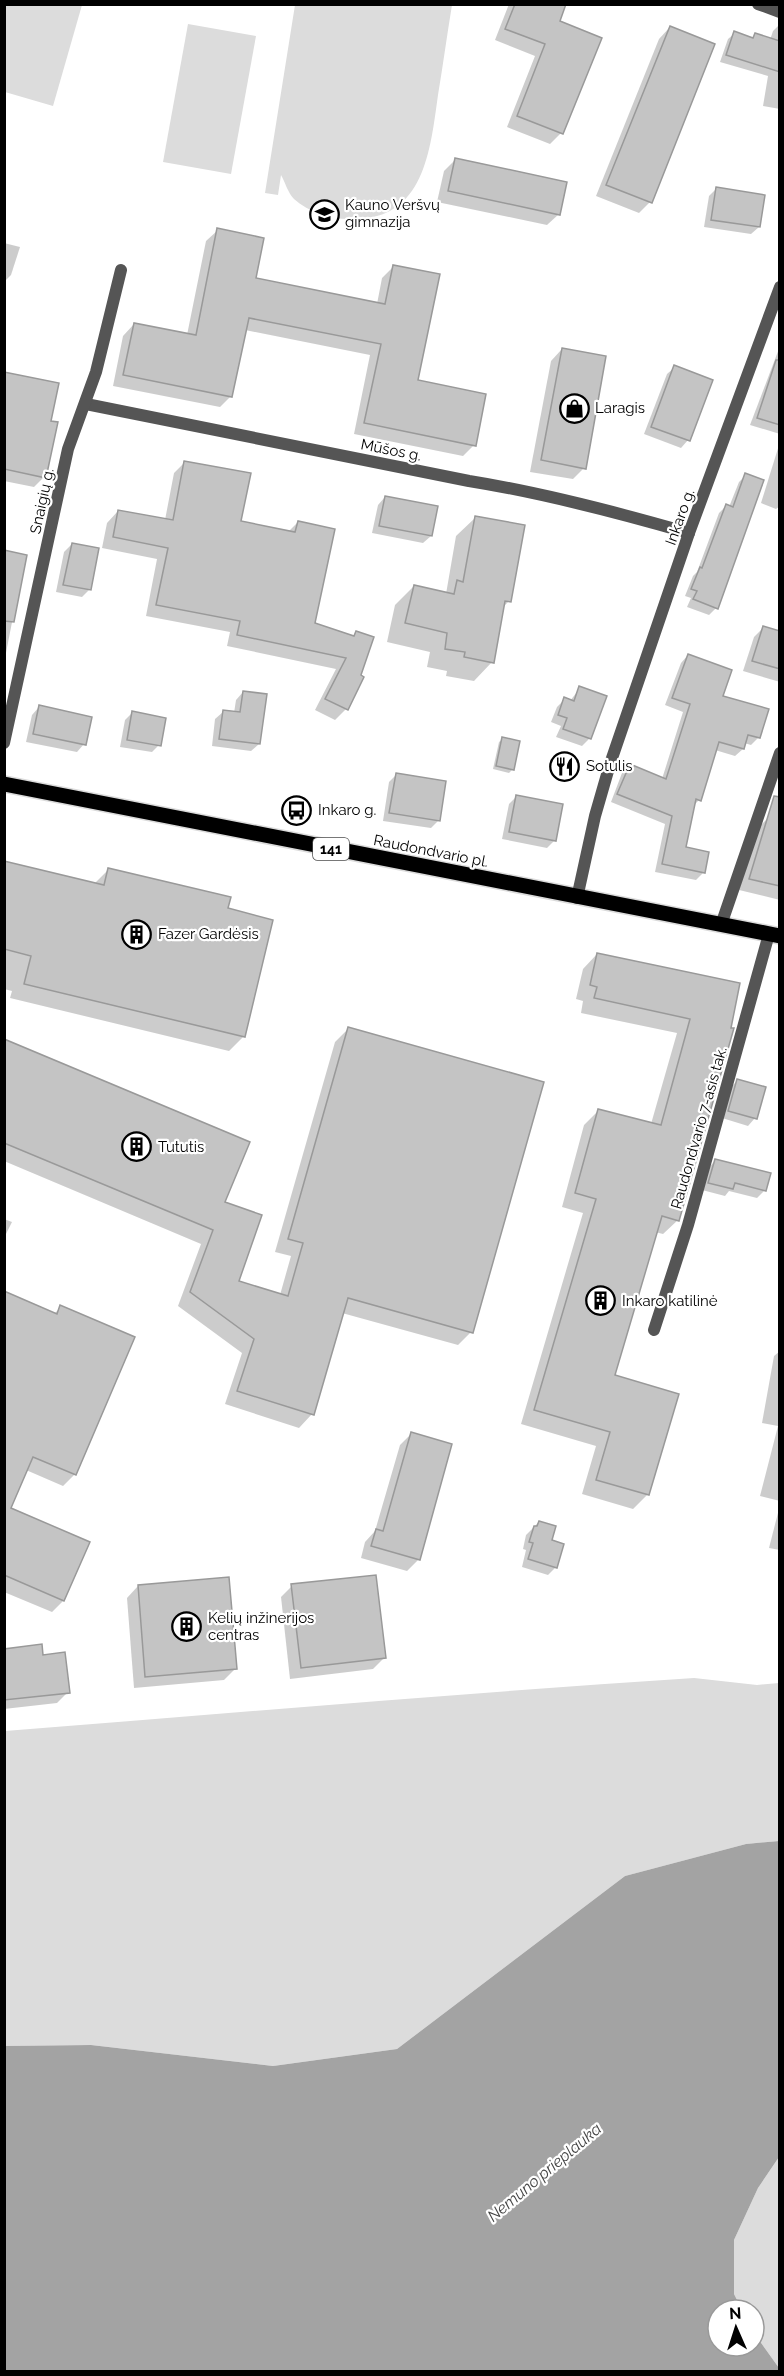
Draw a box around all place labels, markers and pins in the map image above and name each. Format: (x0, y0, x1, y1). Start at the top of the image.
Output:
place label: Kauno Veršvų gimnazija (345, 196, 440, 231)
school or university icon: Kauno Veršvų gimnazija (308, 198, 340, 230)
shop icon: Laragis (558, 392, 590, 424)
place label: Laragis (595, 399, 645, 417)
restaurant icon: Sotulis (549, 750, 581, 782)
place label: Sotulis (586, 757, 632, 775)
bus stop icon: Inkaro g. (281, 794, 313, 826)
place label: Inkaro g. (318, 801, 376, 819)
building icon: Fazer Gardėsis (121, 918, 153, 950)
place label: Fazer Gardėsis (158, 925, 259, 943)
building icon: Tututis (121, 1131, 153, 1163)
place label: Tututis (158, 1138, 204, 1156)
building icon: Inkaro katilinė (585, 1285, 617, 1317)
place label: Inkaro katilinė (622, 1292, 718, 1310)
place label: Kelių inžinerijos centras (208, 1609, 314, 1644)
building icon: Kelių inžinerijos centras (171, 1611, 203, 1643)

